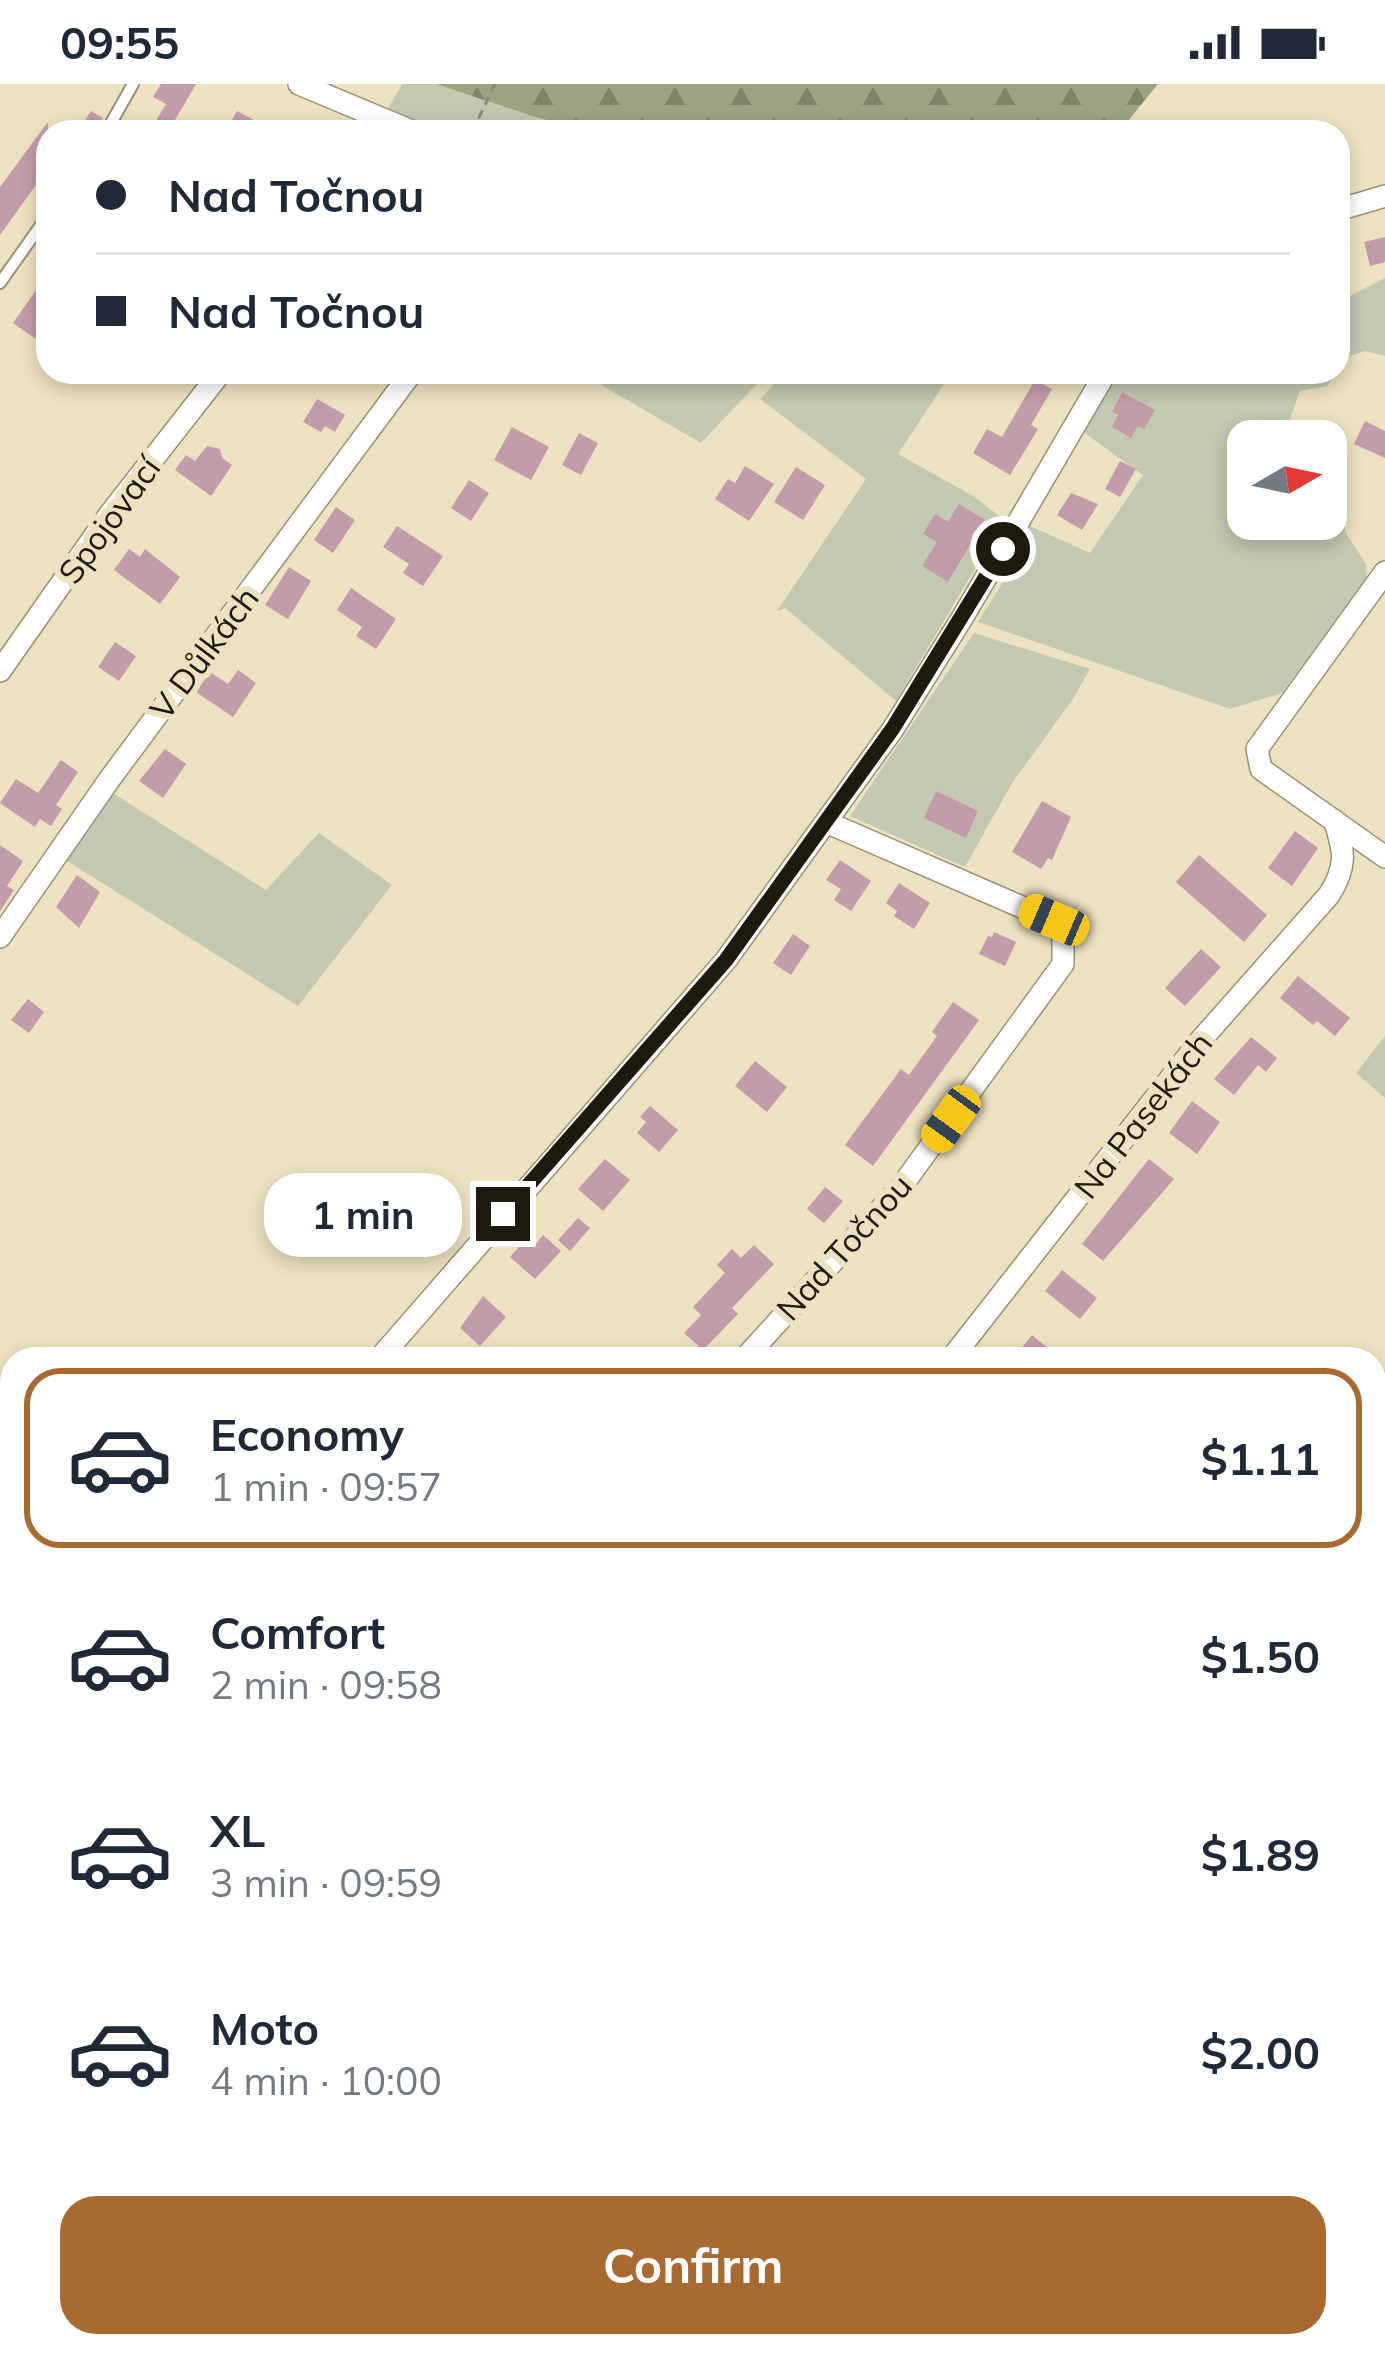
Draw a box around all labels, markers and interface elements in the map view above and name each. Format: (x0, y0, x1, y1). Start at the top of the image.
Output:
text: 09:55 (60, 14, 179, 70)
text: Nad Točnou (168, 167, 424, 223)
text: Nad Točnou (168, 283, 424, 339)
north arrow (1227, 420, 1347, 540)
map controls (1227, 420, 1347, 540)
street label: Spojovací (49, 447, 170, 591)
route start (976, 522, 1030, 576)
street label: V Důlkách (140, 578, 267, 727)
car (1014, 889, 1094, 951)
street label: Na Pasekách (1065, 1023, 1220, 1206)
car (915, 1079, 987, 1159)
street label: Nad Točnou (767, 1165, 920, 1328)
callout: 1 min (263, 1172, 461, 1256)
route end (476, 1187, 530, 1241)
text: 1 min (312, 1190, 414, 1239)
icon: car (66, 1404, 174, 1512)
text: Economy (210, 1406, 404, 1462)
text: $1.11 (1201, 1430, 1320, 1486)
text: 1 min · 09:57 (210, 1462, 442, 1511)
icon: car (66, 1602, 174, 1710)
text: Comfort (210, 1604, 385, 1660)
text: $1.50 (1201, 1628, 1320, 1684)
text: 2 min · 09:58 (210, 1660, 442, 1709)
icon: car (66, 1800, 174, 1908)
text: XL (210, 1802, 265, 1858)
text: $1.89 (1201, 1826, 1320, 1882)
text: 3 min · 09:59 (210, 1858, 442, 1907)
icon: car (66, 1998, 174, 2106)
text: Moto (210, 2000, 319, 2056)
text: $2.00 (1201, 2024, 1320, 2080)
text: 4 min · 10:00 (210, 2056, 442, 2105)
button: Confirm (60, 2196, 1326, 2334)

